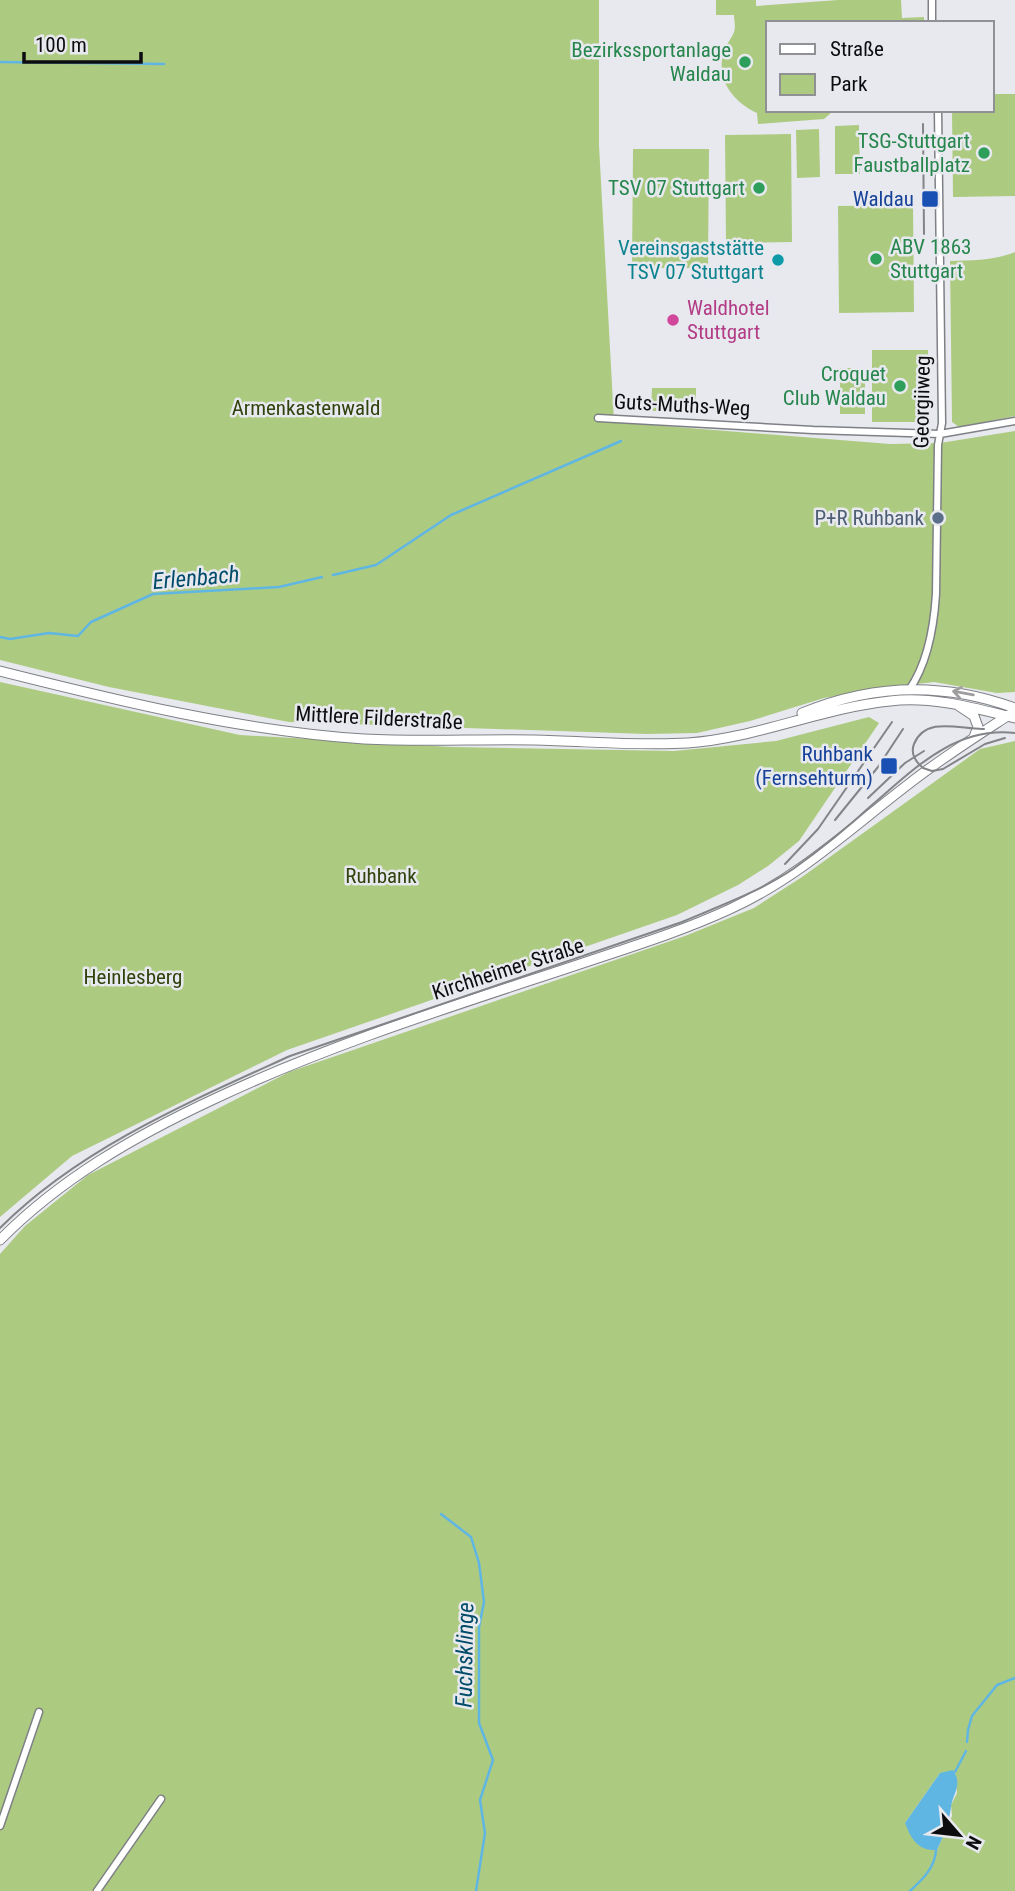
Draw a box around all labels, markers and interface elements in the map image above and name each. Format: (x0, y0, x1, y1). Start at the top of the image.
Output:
scale bar (24, 21, 142, 65)
legend (766, 21, 994, 112)
text: 100 m (35, 33, 87, 57)
text: Straße (830, 37, 884, 61)
place label: Bezirkssportanlage Waldau (571, 38, 731, 86)
marker: Bezirkssportanlage Waldau (737, 54, 753, 70)
text: Park (830, 72, 868, 96)
place label: TSG-Stuttgart Faustballplatz (854, 129, 970, 177)
marker: TSG-Stuttgart Faustballplatz (976, 145, 992, 161)
place label: TSV 07 Stuttgart (608, 176, 745, 200)
marker: TSV 07 Stuttgart (751, 180, 767, 196)
place label: Waldau (853, 187, 914, 211)
marker: Waldau (920, 189, 940, 209)
place label: ABV 1863 Stuttgart (890, 235, 971, 283)
place label: Vereinsgaststätte TSV 07 Stuttgart (618, 236, 764, 284)
marker: ABV 1863 Stuttgart (868, 251, 884, 267)
marker: Vereinsgaststätte TSV 07 Stuttgart (770, 252, 786, 268)
place label: Waldhotel Stuttgart (687, 296, 770, 344)
marker: Waldhotel Stuttgart (665, 312, 681, 328)
street label: Georgiiweg (909, 355, 935, 449)
place label: Croquet Club Waldau (783, 362, 886, 410)
marker: Croquet Club Waldau (892, 378, 908, 394)
street label: Guts-Muths-Weg (613, 389, 751, 421)
park label: Armenkastenwald (232, 396, 380, 420)
place label: P+R Ruhbank (814, 506, 925, 530)
marker: P+R Ruhbank (930, 510, 946, 526)
water label: Erlenbach (151, 561, 241, 595)
one-way arrow (952, 686, 975, 699)
street label: Mittlere Filderstraße (295, 702, 464, 734)
place label: Ruhbank (Fernsehturm) (755, 742, 874, 790)
marker: Ruhbank (Fernsehturm) (879, 756, 899, 776)
park label: Ruhbank (345, 864, 417, 888)
street label: Kirchheimer Straße (429, 933, 587, 1005)
park label: Heinlesberg (84, 965, 182, 989)
water label: Fuchsklinge (451, 1602, 479, 1708)
north arrow (924, 1800, 994, 1870)
text: N (961, 1832, 986, 1853)

